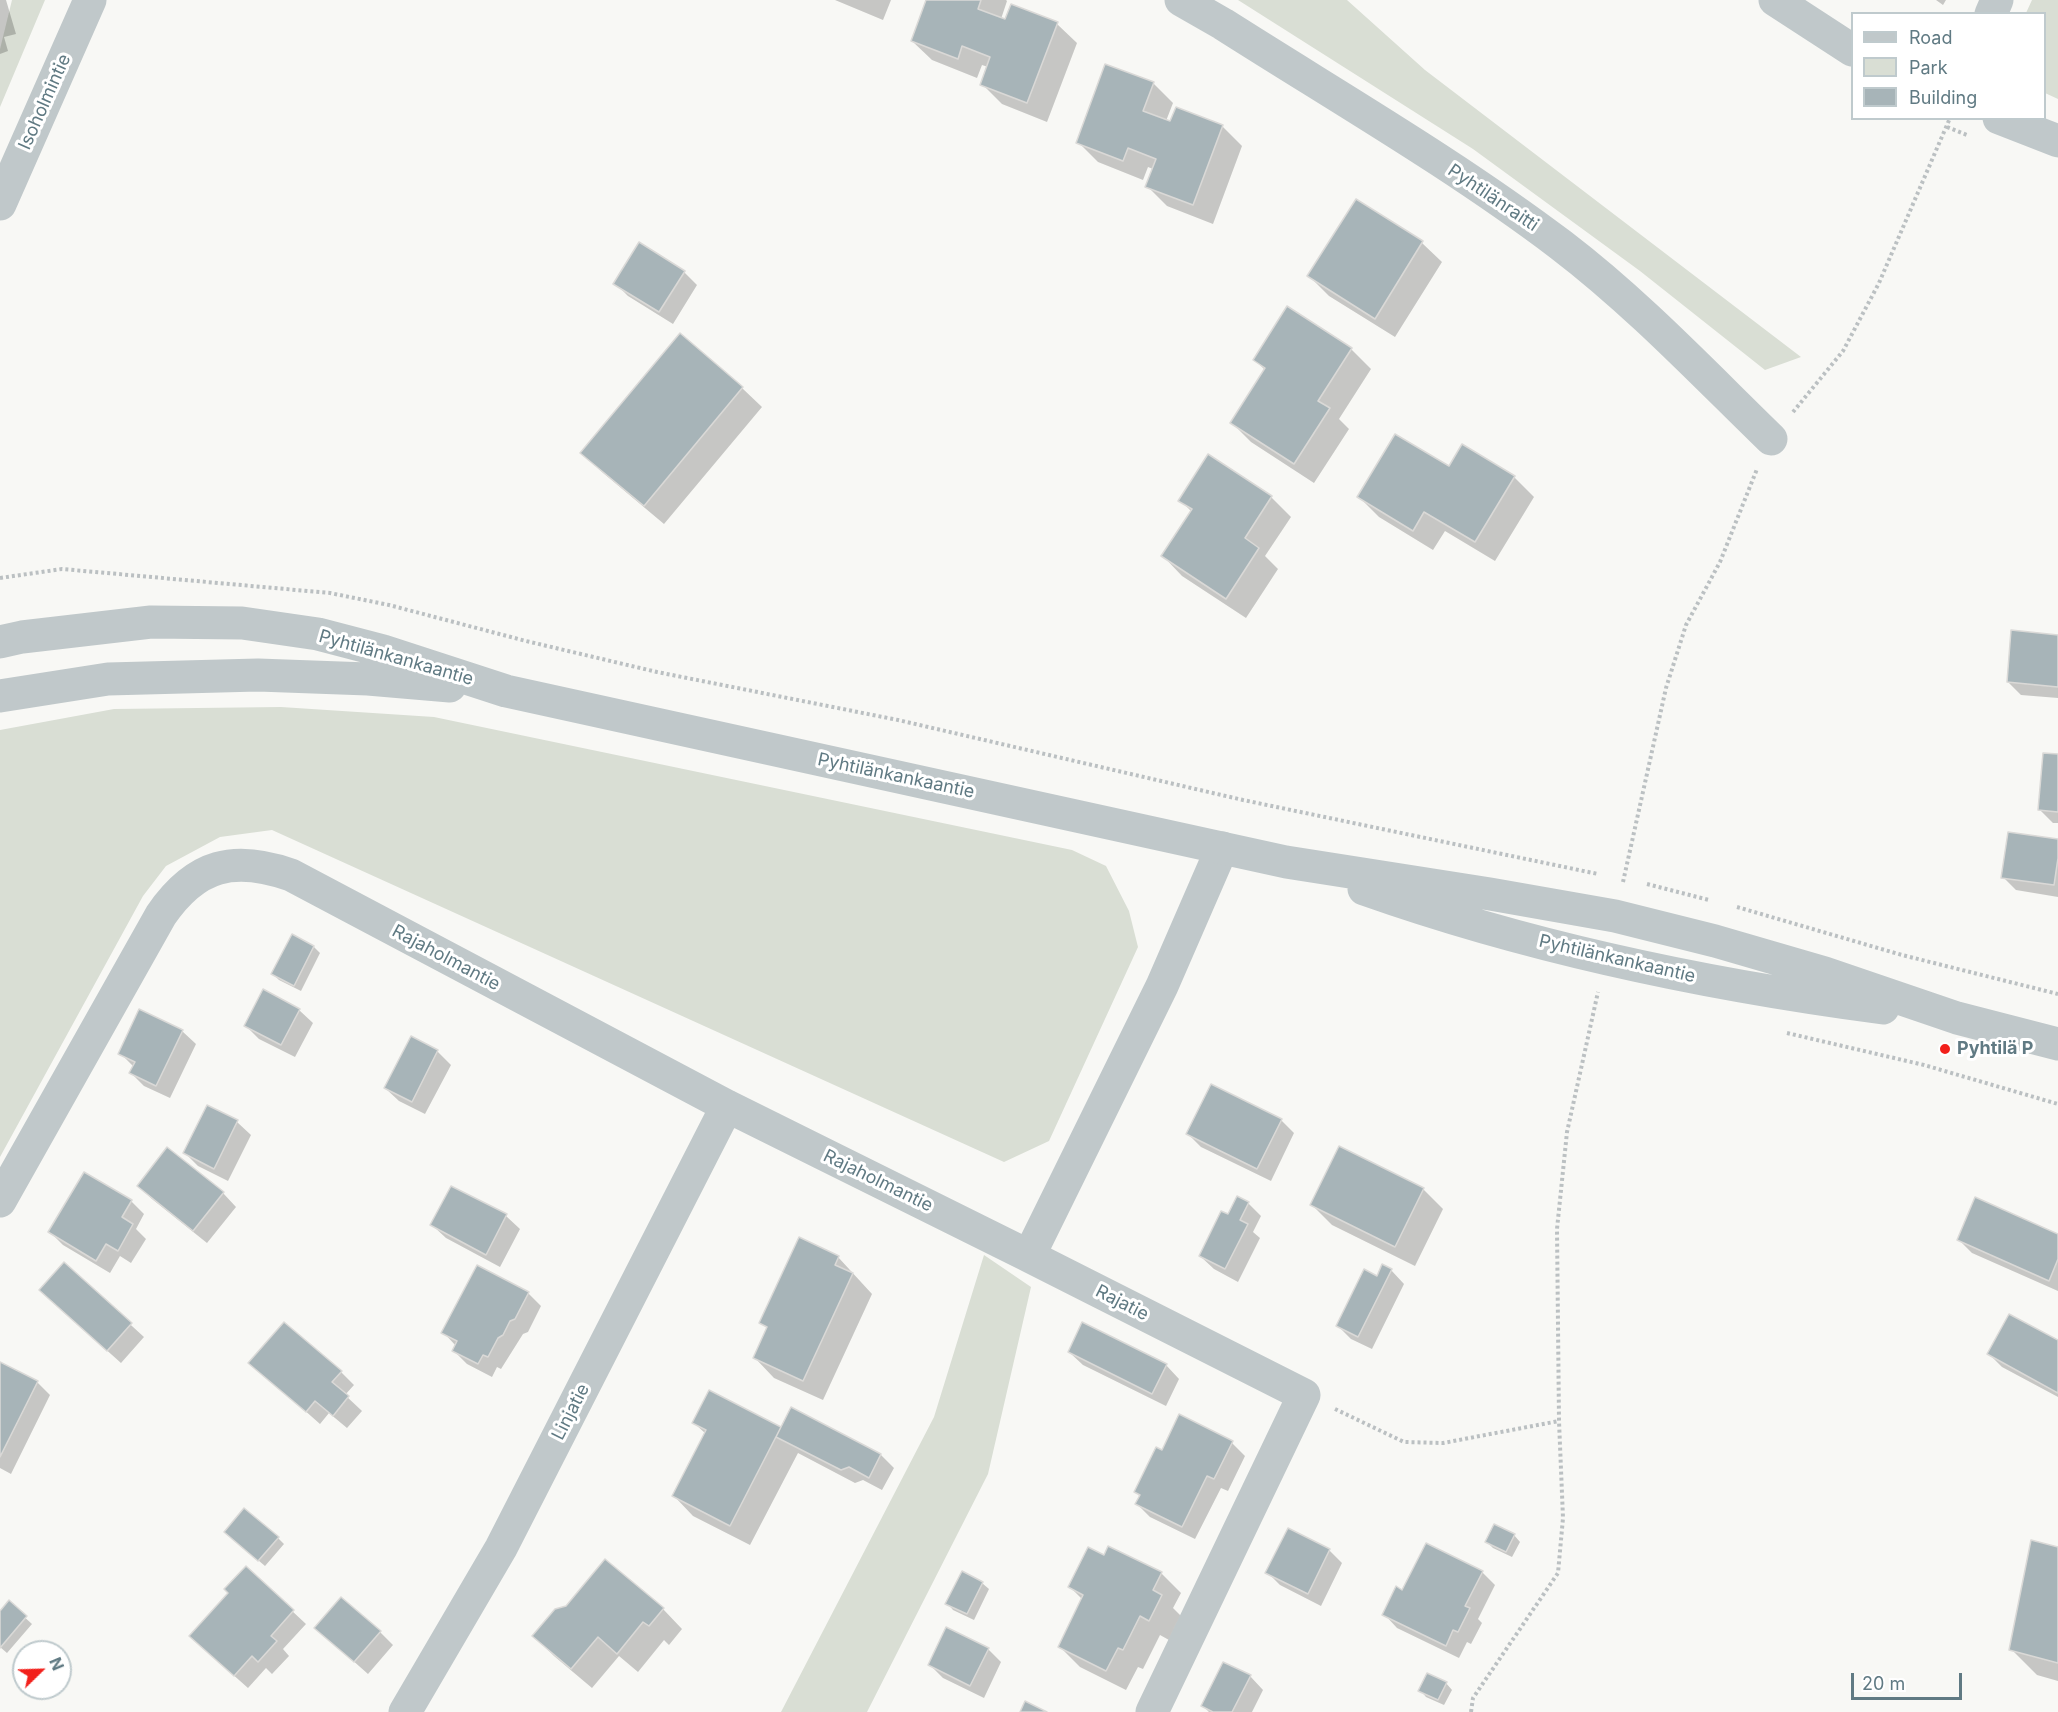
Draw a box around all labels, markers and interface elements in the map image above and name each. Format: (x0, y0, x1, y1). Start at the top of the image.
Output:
legend (1851, 12, 2046, 120)
text: Road (1909, 27, 1952, 48)
street label: Isoholmintie (14, 51, 76, 153)
text: Park (1909, 57, 1948, 78)
text: Building (1909, 87, 1977, 108)
street label: Pyhtilänraitti (1444, 160, 1542, 236)
street label: Pyhtilänkankaantie (316, 626, 476, 690)
street label: Pyhtilänkankaantie (816, 749, 976, 803)
street label: Rajaholmantie (388, 921, 504, 995)
street label: Pyhtilänkankaantie (1537, 931, 1697, 987)
place label: Pyhtilä P (1957, 1038, 2033, 1060)
marker: Pyhtilä P (1938, 1042, 1952, 1056)
street label: Rajaholmantie (820, 1145, 936, 1217)
street label: Rajatie (1092, 1280, 1152, 1326)
street label: Linjatie (548, 1380, 594, 1444)
north arrow (12, 1640, 72, 1700)
text: N (45, 1654, 68, 1673)
scale bar (1854, 1661, 1965, 1699)
text: 20 m (1862, 1673, 1905, 1694)

